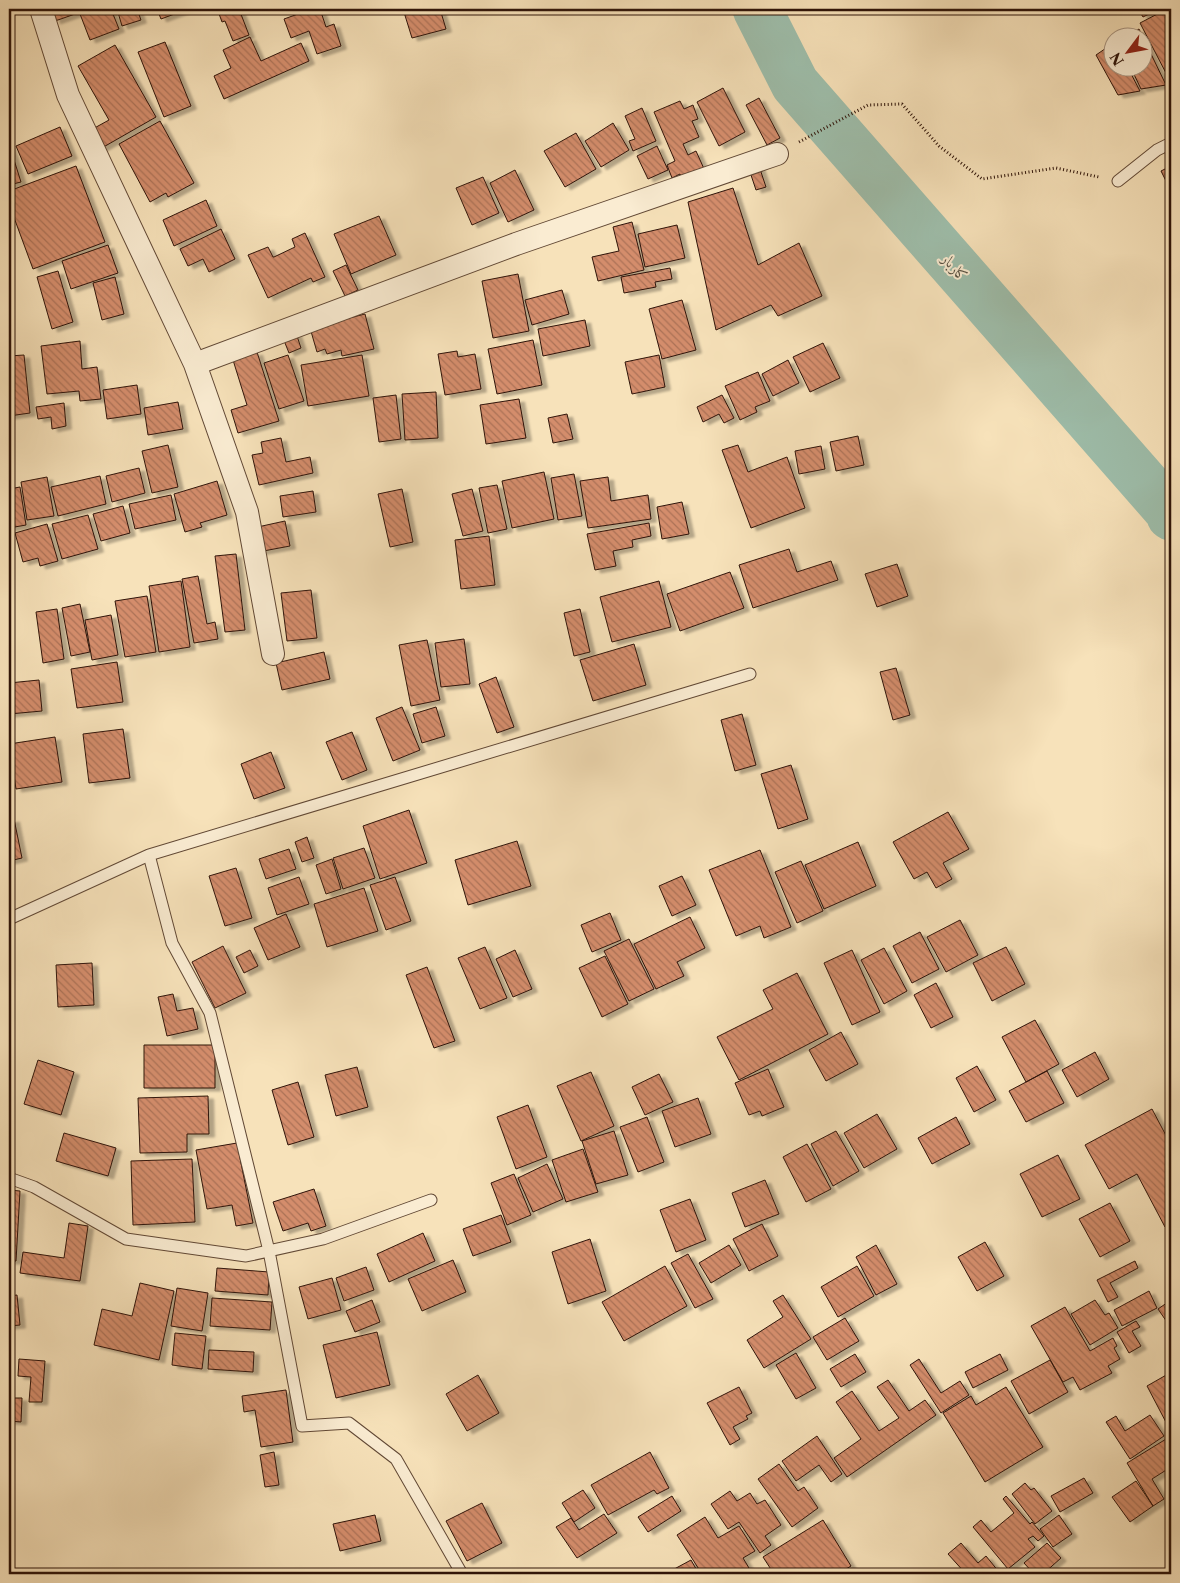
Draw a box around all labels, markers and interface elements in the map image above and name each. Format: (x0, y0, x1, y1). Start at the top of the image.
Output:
north arrow (1102, 28, 1152, 78)
text: N (1106, 49, 1128, 69)
water label: کاربار (937, 249, 973, 286)

